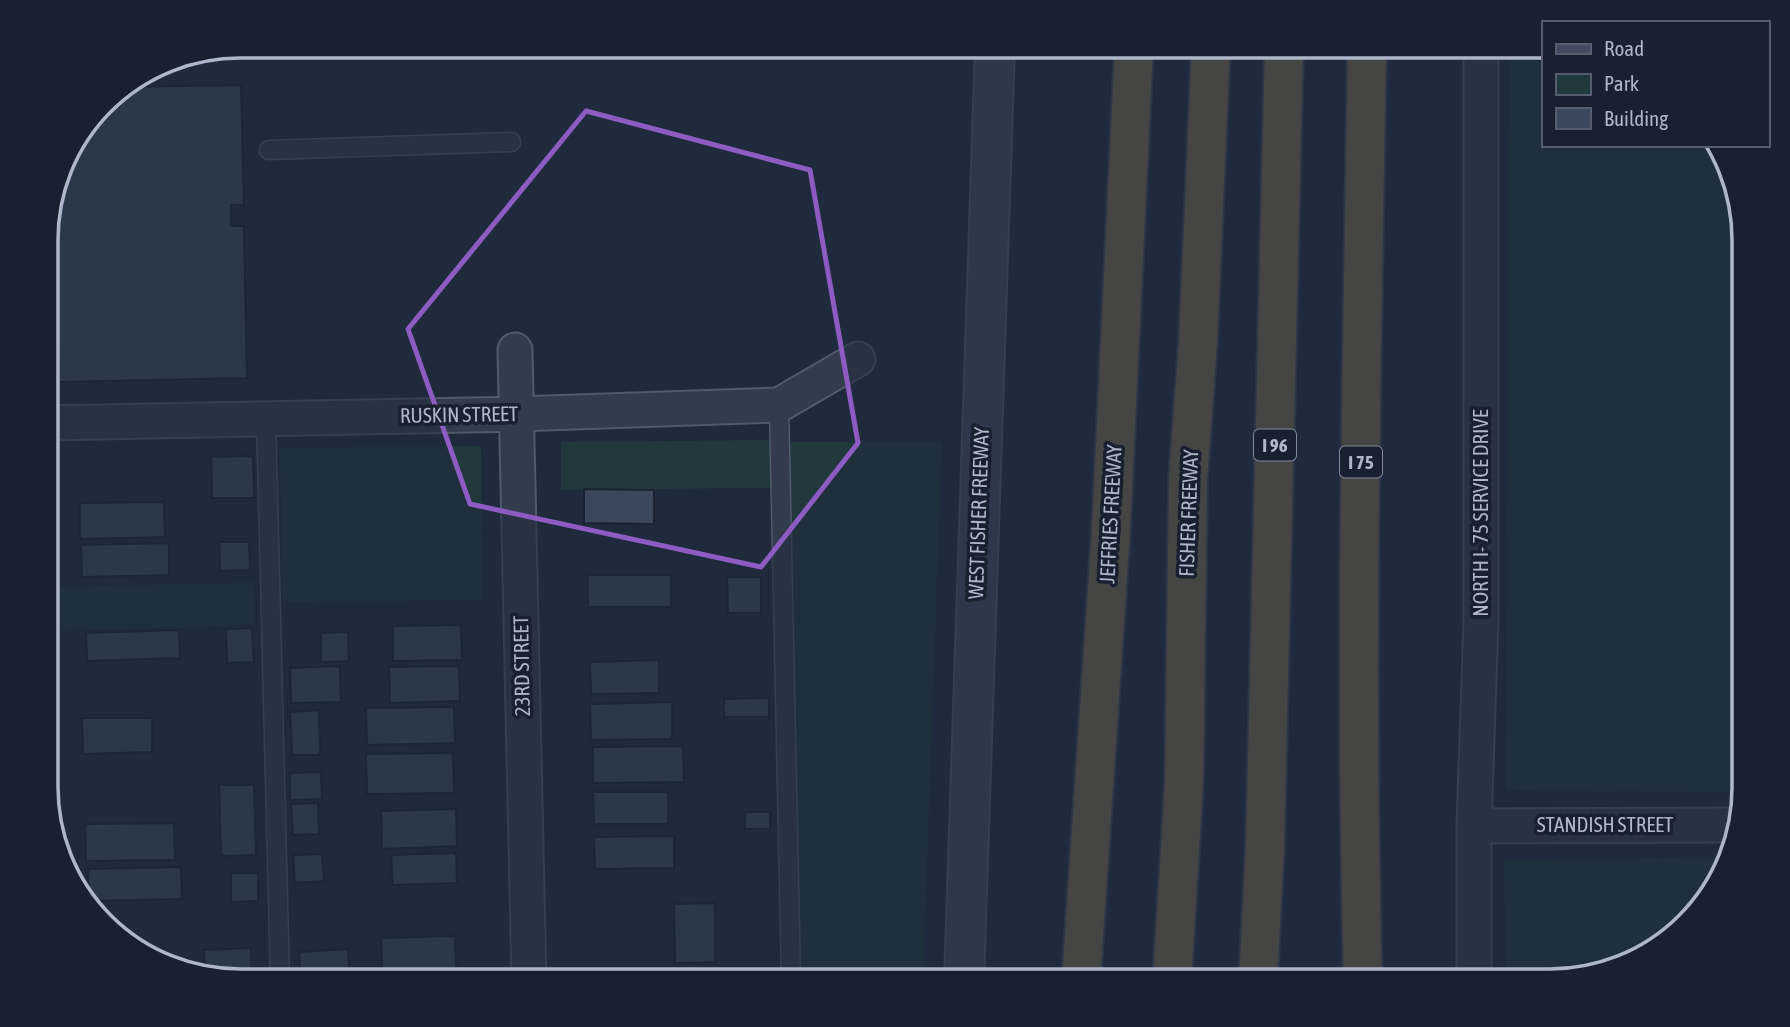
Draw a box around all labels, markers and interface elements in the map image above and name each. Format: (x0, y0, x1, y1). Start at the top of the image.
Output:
legend (1542, 21, 1769, 147)
text: Road (1604, 36, 1644, 60)
text: Park (1604, 71, 1639, 95)
text: Building (1604, 106, 1668, 130)
street label: RUSKIN STREET (400, 401, 518, 427)
street label: NORTH I- 75 SERVICE DRIVE (1468, 409, 1492, 617)
street label: WEST FISHER FREEWAY (963, 426, 993, 600)
road number: I 96 (1254, 430, 1296, 460)
street label: JEFFRIES FREEWAY (1094, 443, 1126, 584)
road number: I 75 (1340, 446, 1382, 477)
street label: FISHER FREEWAY (1174, 448, 1202, 577)
street label: 23RD STREET (508, 616, 534, 716)
street label: STANDISH STREET (1537, 812, 1673, 836)

